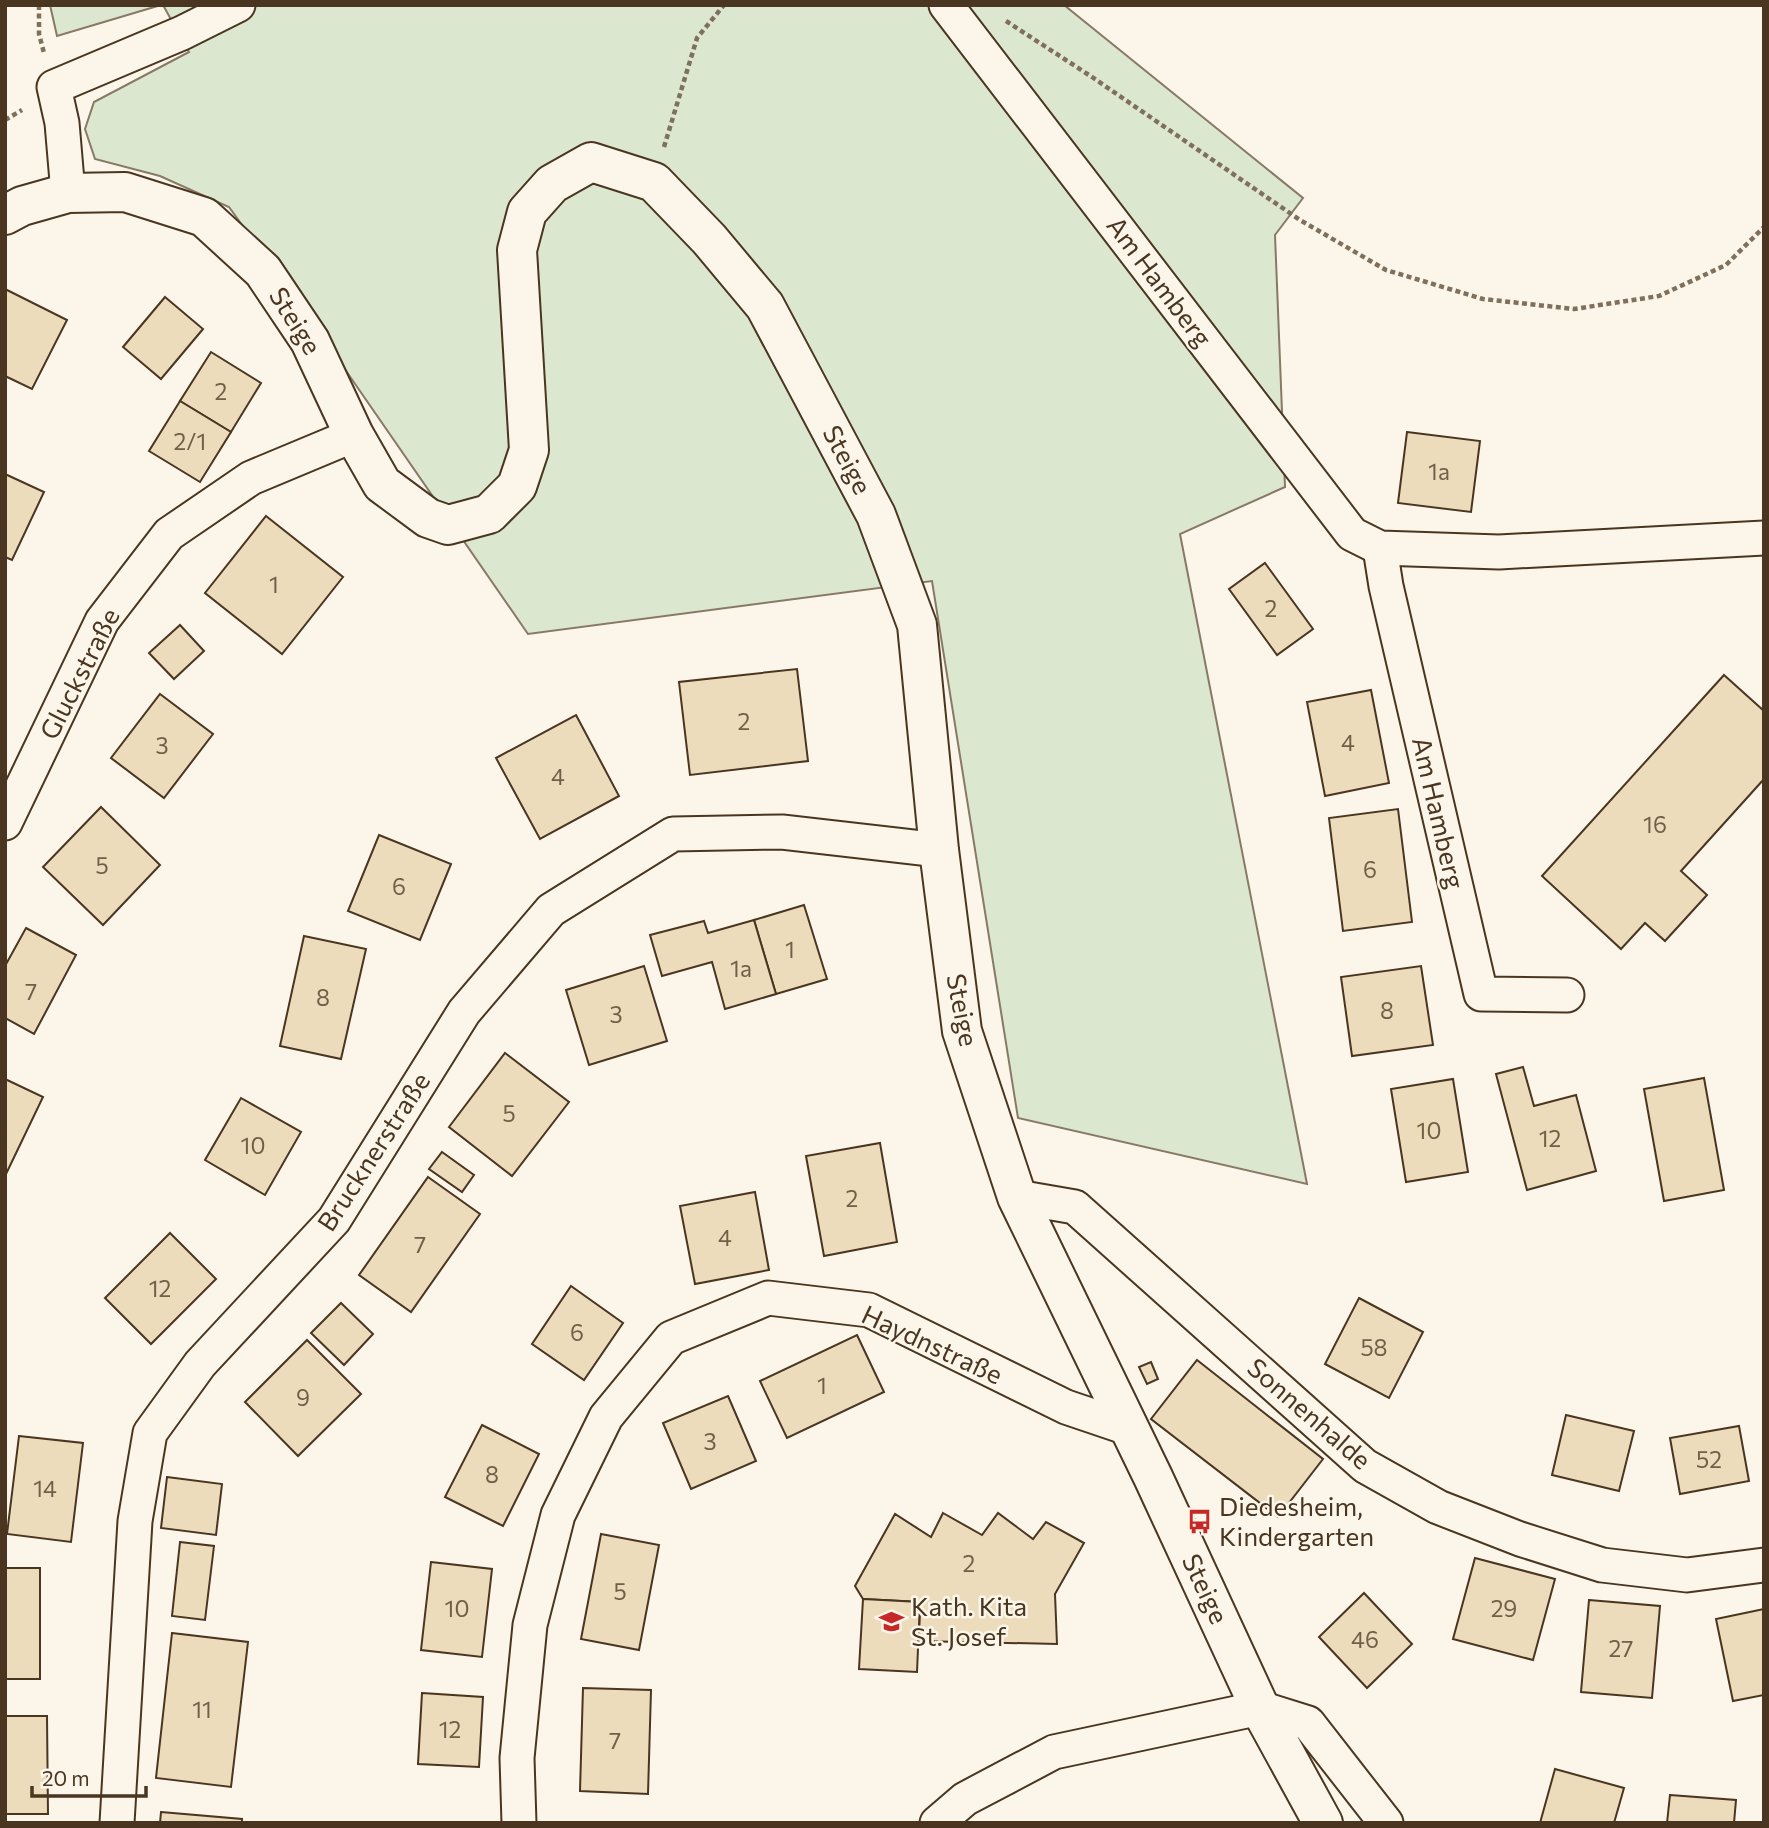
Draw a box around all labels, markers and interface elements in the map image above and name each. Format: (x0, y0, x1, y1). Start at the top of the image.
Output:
street label: Am Hamberg (1101, 210, 1219, 352)
street label: Steige (264, 281, 329, 360)
house number: 2 (215, 377, 227, 405)
street label: Steige (817, 420, 879, 499)
house number: 2/1 (174, 427, 206, 455)
house number: 1a (1428, 457, 1450, 485)
house number: 1 (269, 570, 279, 598)
house number: 2 (1265, 594, 1277, 622)
street label: Gluckstraße (32, 603, 125, 744)
house number: 2 (738, 707, 750, 735)
house number: 4 (1341, 728, 1355, 756)
house number: 3 (155, 731, 169, 759)
street label: Am Hamberg (1407, 734, 1472, 892)
house number: 4 (551, 762, 565, 790)
house number: 16 (1643, 810, 1667, 838)
house number: 5 (95, 851, 109, 879)
house number: 6 (1363, 855, 1377, 883)
house number: 6 (392, 872, 406, 900)
house number: 1 (785, 935, 795, 963)
house number: 1a (730, 954, 752, 982)
street label: Steige (941, 971, 986, 1049)
house number: 7 (25, 977, 37, 1005)
house number: 8 (316, 983, 330, 1011)
house number: 8 (1380, 996, 1394, 1024)
house number: 3 (609, 1000, 623, 1028)
street label: Brucknerstraße (310, 1066, 436, 1236)
house number: 5 (502, 1099, 516, 1127)
house number: 10 (1417, 1116, 1441, 1144)
house number: 12 (1539, 1124, 1561, 1152)
house number: 10 (241, 1131, 265, 1159)
house number: 2 (846, 1184, 858, 1212)
house number: 4 (718, 1223, 732, 1251)
house number: 7 (414, 1230, 426, 1258)
house number: 12 (149, 1274, 171, 1302)
street label: Haydnstraße (857, 1298, 1008, 1390)
house number: 6 (570, 1318, 584, 1346)
house number: 58 (1360, 1333, 1388, 1361)
street label: Sonnenhalde (1242, 1351, 1378, 1475)
house number: 1 (817, 1371, 827, 1399)
house number: 9 (296, 1383, 310, 1411)
house number: 3 (703, 1427, 717, 1455)
house number: 52 (1696, 1445, 1722, 1473)
house number: 8 (485, 1460, 499, 1488)
house number: 14 (33, 1474, 57, 1502)
place label: Diedesheim, Kindergarten (1219, 1490, 1374, 1551)
bus stop icon: Diedesheim, Kindergarten (1185, 1508, 1213, 1536)
house number: 2 (963, 1549, 975, 1577)
street label: Steige (1177, 1549, 1236, 1628)
house number: 5 (613, 1577, 627, 1605)
place label: Kath. Kita St. Josef (911, 1590, 1027, 1651)
house number: 10 (445, 1594, 469, 1622)
house number: 29 (1491, 1594, 1517, 1622)
school or university icon: Kath. Kita St. Josef (877, 1608, 905, 1636)
house number: 46 (1351, 1625, 1379, 1653)
house number: 27 (1609, 1634, 1633, 1662)
house number: 11 (192, 1695, 212, 1723)
house number: 12 (439, 1715, 461, 1743)
house number: 7 (609, 1726, 621, 1754)
scale bar (32, 1755, 145, 1799)
text: 20 m (42, 1765, 90, 1790)

